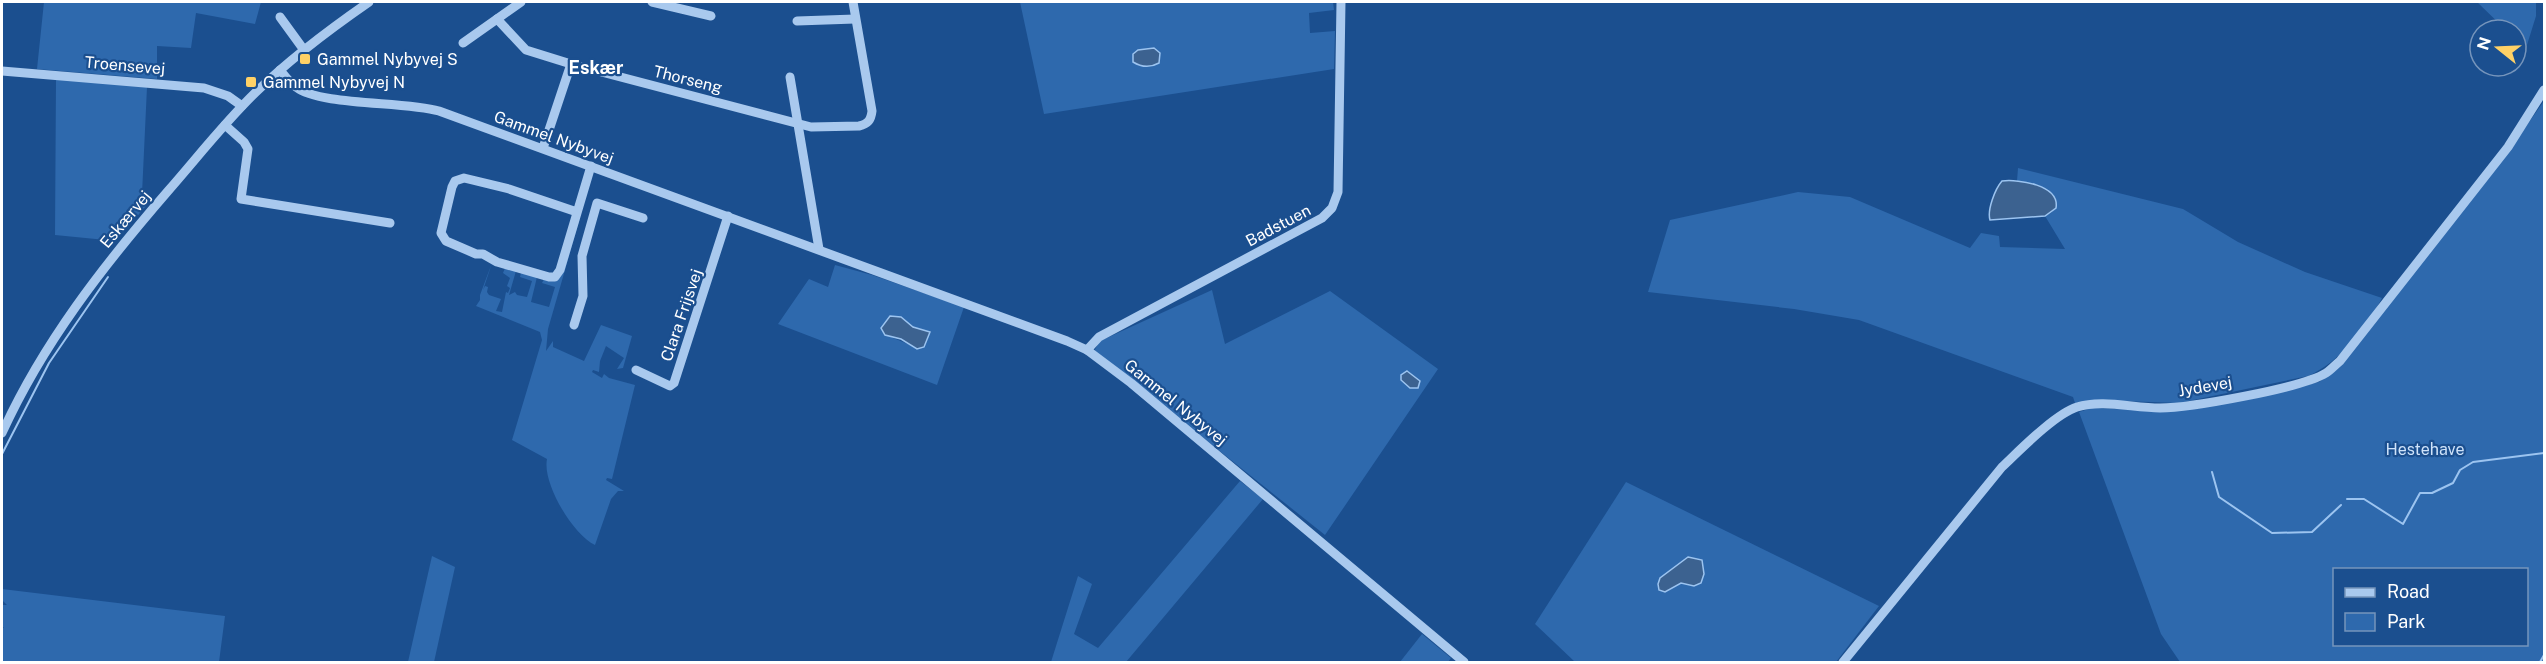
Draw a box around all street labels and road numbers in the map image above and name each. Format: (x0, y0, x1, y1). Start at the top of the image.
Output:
street label: Troensevej (84, 53, 166, 78)
street label: Thorseng (651, 62, 724, 97)
street label: Gammel Nybyvej (491, 107, 616, 168)
street label: Eskærvej (96, 187, 155, 252)
street label: Badstuen (1243, 200, 1314, 250)
street label: Clara Frijsvej (657, 266, 706, 364)
street label: Gammel Nybyvej (1121, 355, 1231, 449)
street label: Jydevej (2177, 372, 2233, 401)

